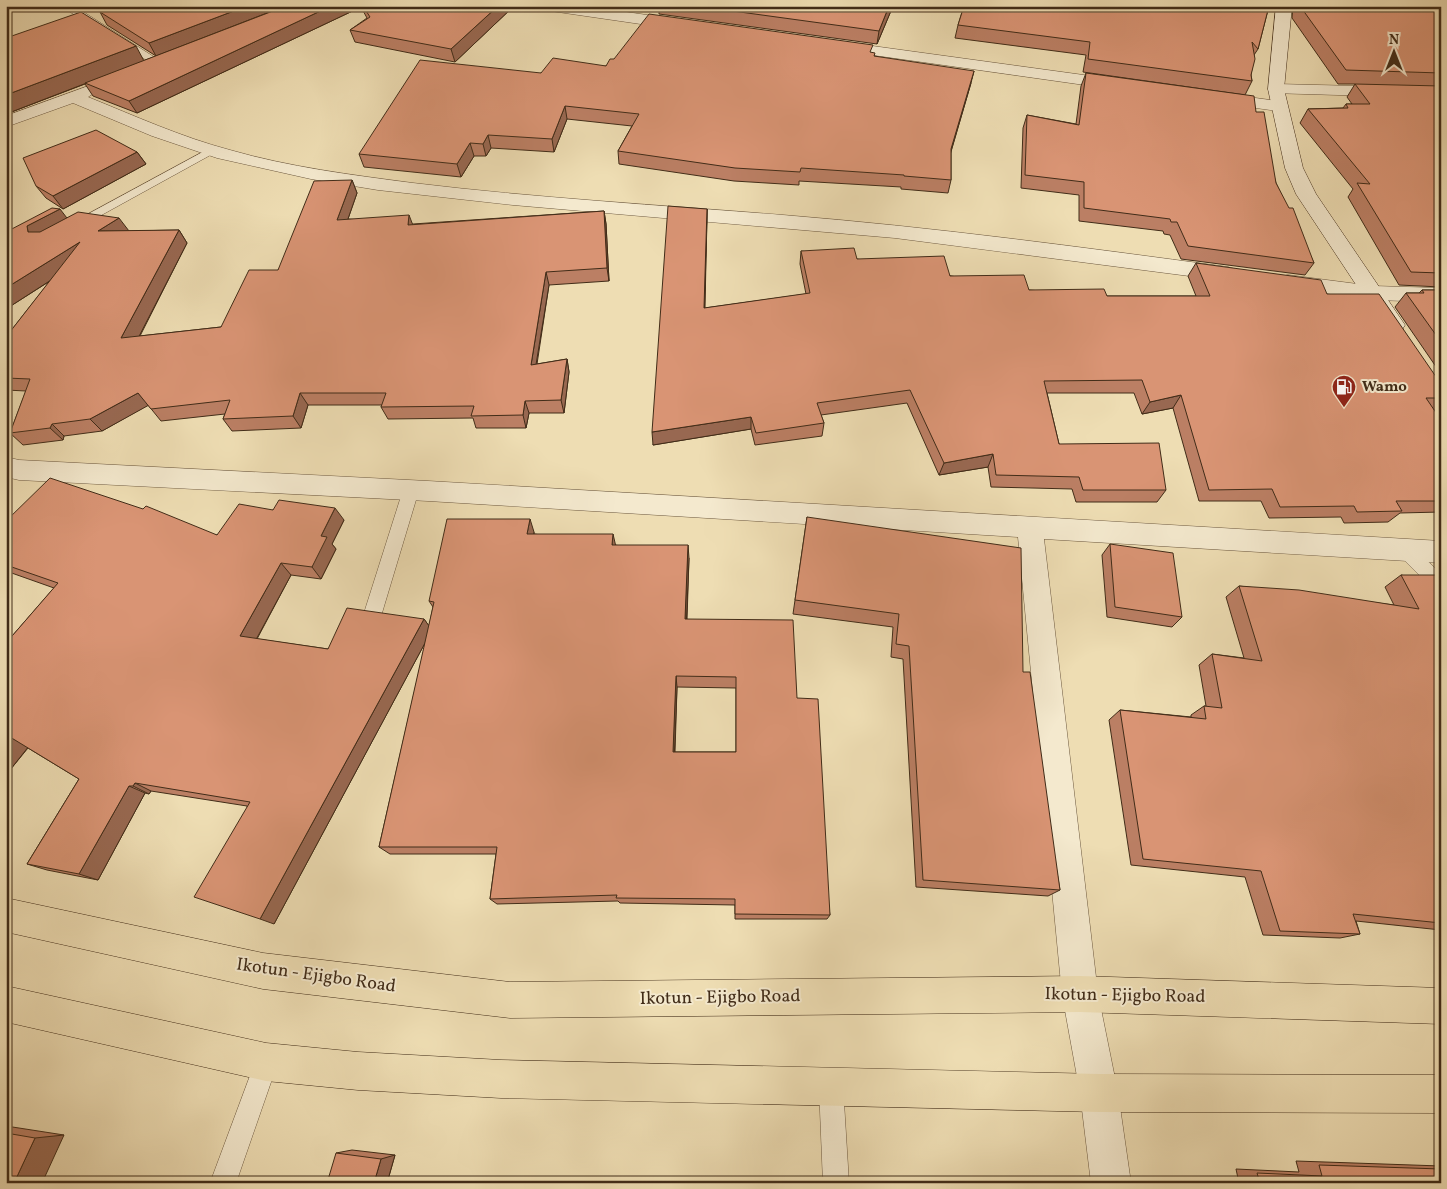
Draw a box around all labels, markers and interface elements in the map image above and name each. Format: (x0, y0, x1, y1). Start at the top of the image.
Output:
north arrow (1370, 28, 1420, 78)
text: N (1389, 31, 1399, 50)
fuel station icon: Wamo (1331, 374, 1357, 408)
place label: Wamo (1362, 377, 1407, 398)
street label: Ikotun - Ejigbo Road (235, 952, 397, 1000)
street label: Ikotun - Ejigbo Road (1044, 982, 1206, 1010)
street label: Ikotun - Ejigbo Road (639, 984, 801, 1012)

